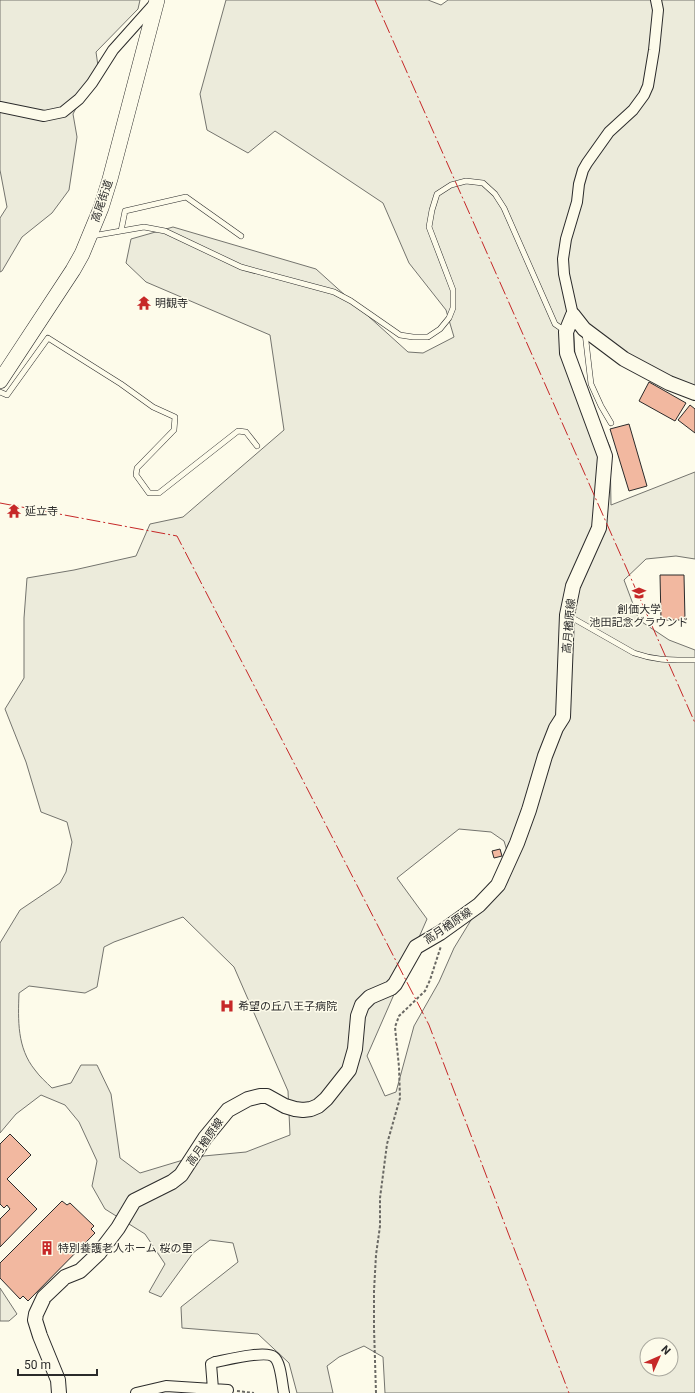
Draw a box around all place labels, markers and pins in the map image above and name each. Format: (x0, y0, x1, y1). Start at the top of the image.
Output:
temple icon: 明観寺 (136, 295, 152, 311)
place label: 明観寺 (155, 297, 188, 310)
temple icon: 延立寺 (6, 503, 22, 519)
place label: 延立寺 (25, 505, 58, 518)
school or university icon: 創価大学 池田記念グラウンド (631, 585, 647, 601)
place label: 創価大学 池田記念グラウンド (590, 603, 689, 629)
hospital icon: 希望の丘八王子病院 (219, 998, 235, 1014)
place label: 希望の丘八王子病院 (238, 1000, 337, 1013)
building icon: 特別養護老人ホーム 桜の里 (39, 1240, 55, 1256)
place label: 特別養護老人ホーム 桜の里 (58, 1242, 192, 1255)

